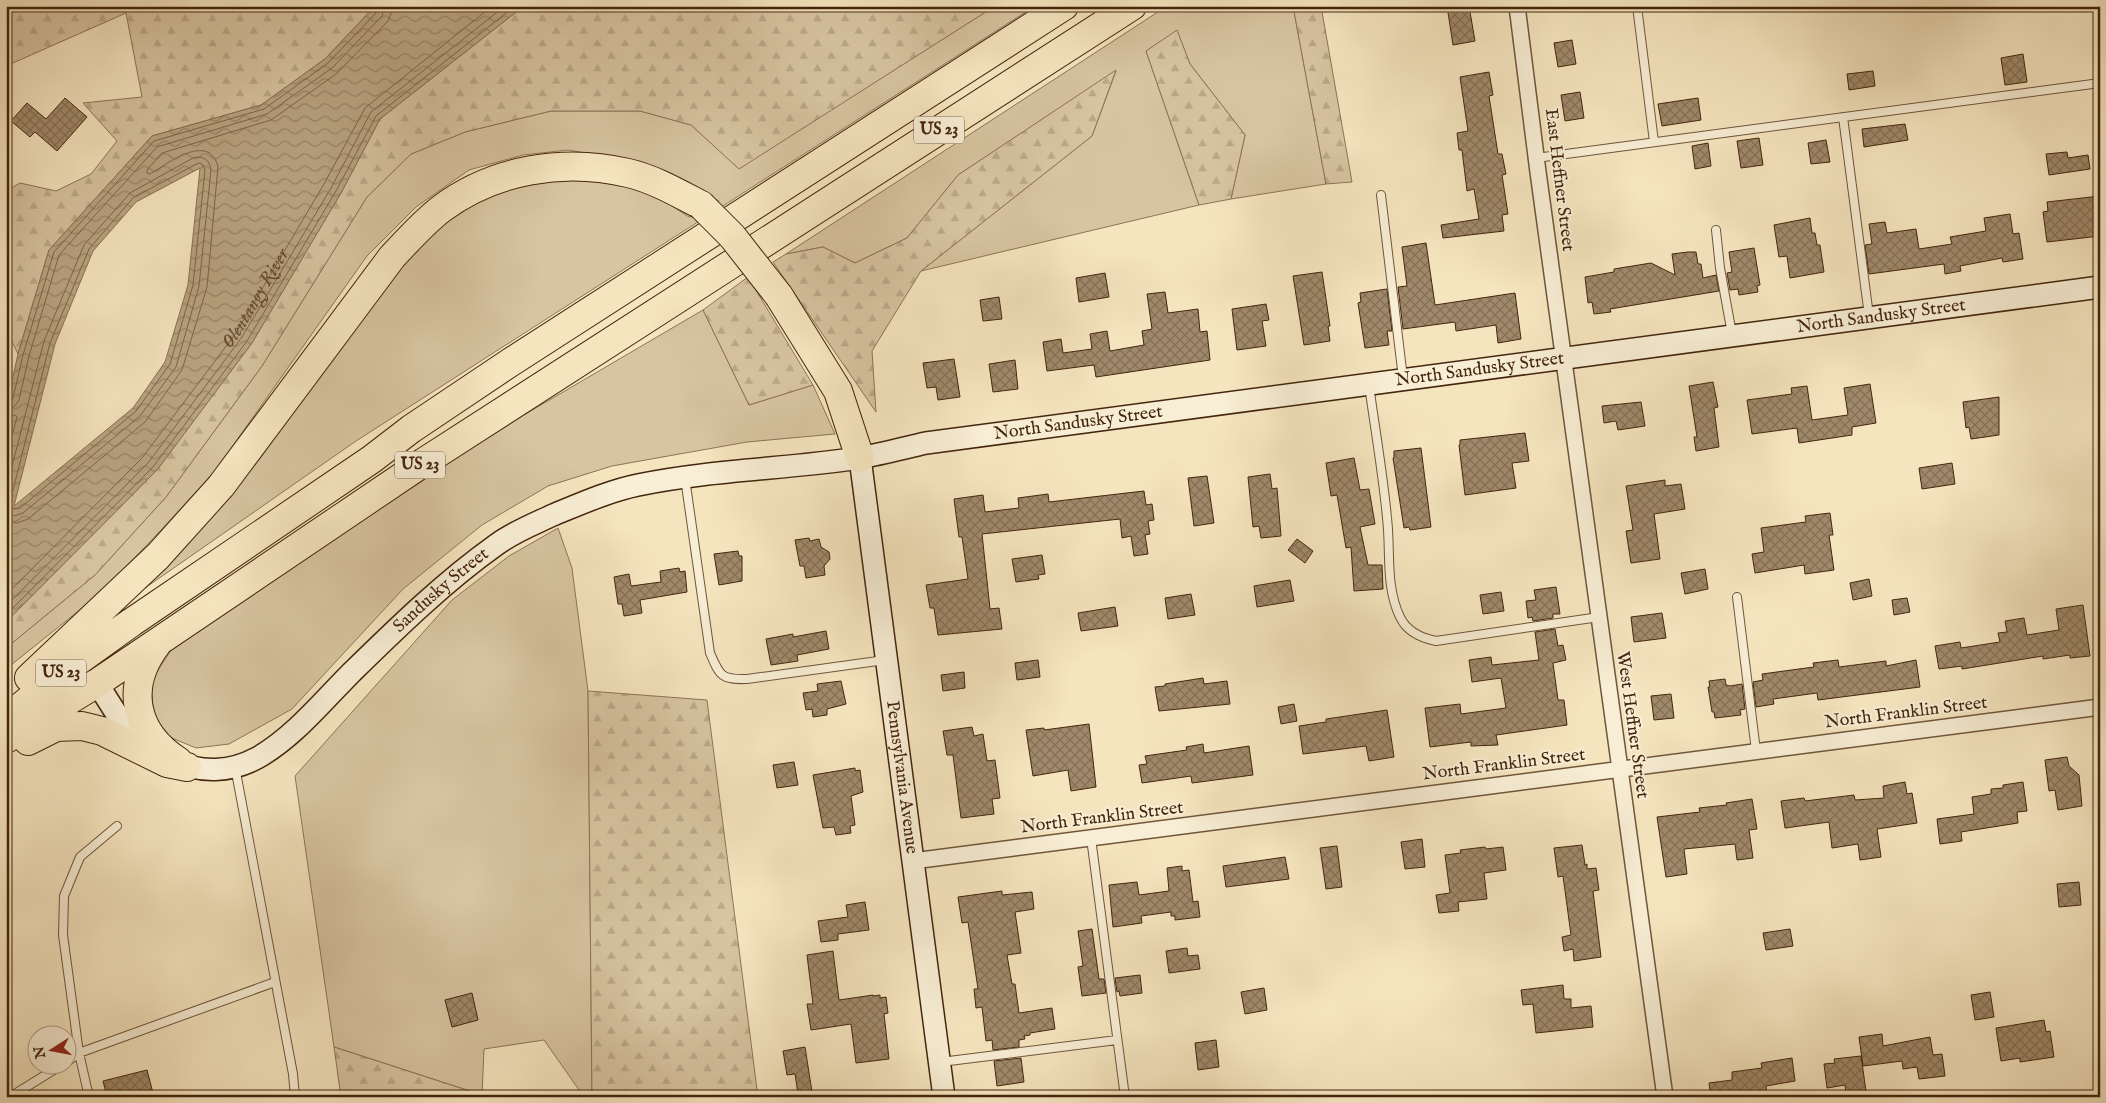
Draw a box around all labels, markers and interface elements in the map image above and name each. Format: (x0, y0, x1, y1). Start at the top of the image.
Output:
street label: East Heffner Street (1539, 107, 1579, 253)
road number: US 23 (914, 116, 964, 144)
water label: Olentangy River (216, 243, 296, 353)
street label: North Sandusky Street (1795, 293, 1967, 339)
street label: North Sandusky Street (1394, 347, 1565, 392)
street label: North Sandusky Street (992, 400, 1164, 445)
road number: US 23 (395, 452, 445, 478)
street label: Sandusky Street (388, 543, 493, 638)
street label: West Heffner Street (1610, 650, 1654, 800)
road number: US 23 (36, 660, 86, 686)
street label: North Franklin Street (1823, 692, 1989, 734)
street label: Pennsylvania Avenue (881, 699, 923, 855)
street label: North Franklin Street (1421, 744, 1587, 786)
street label: North Franklin Street (1019, 797, 1185, 839)
north arrow (28, 1026, 78, 1076)
text: N (30, 1045, 50, 1061)

